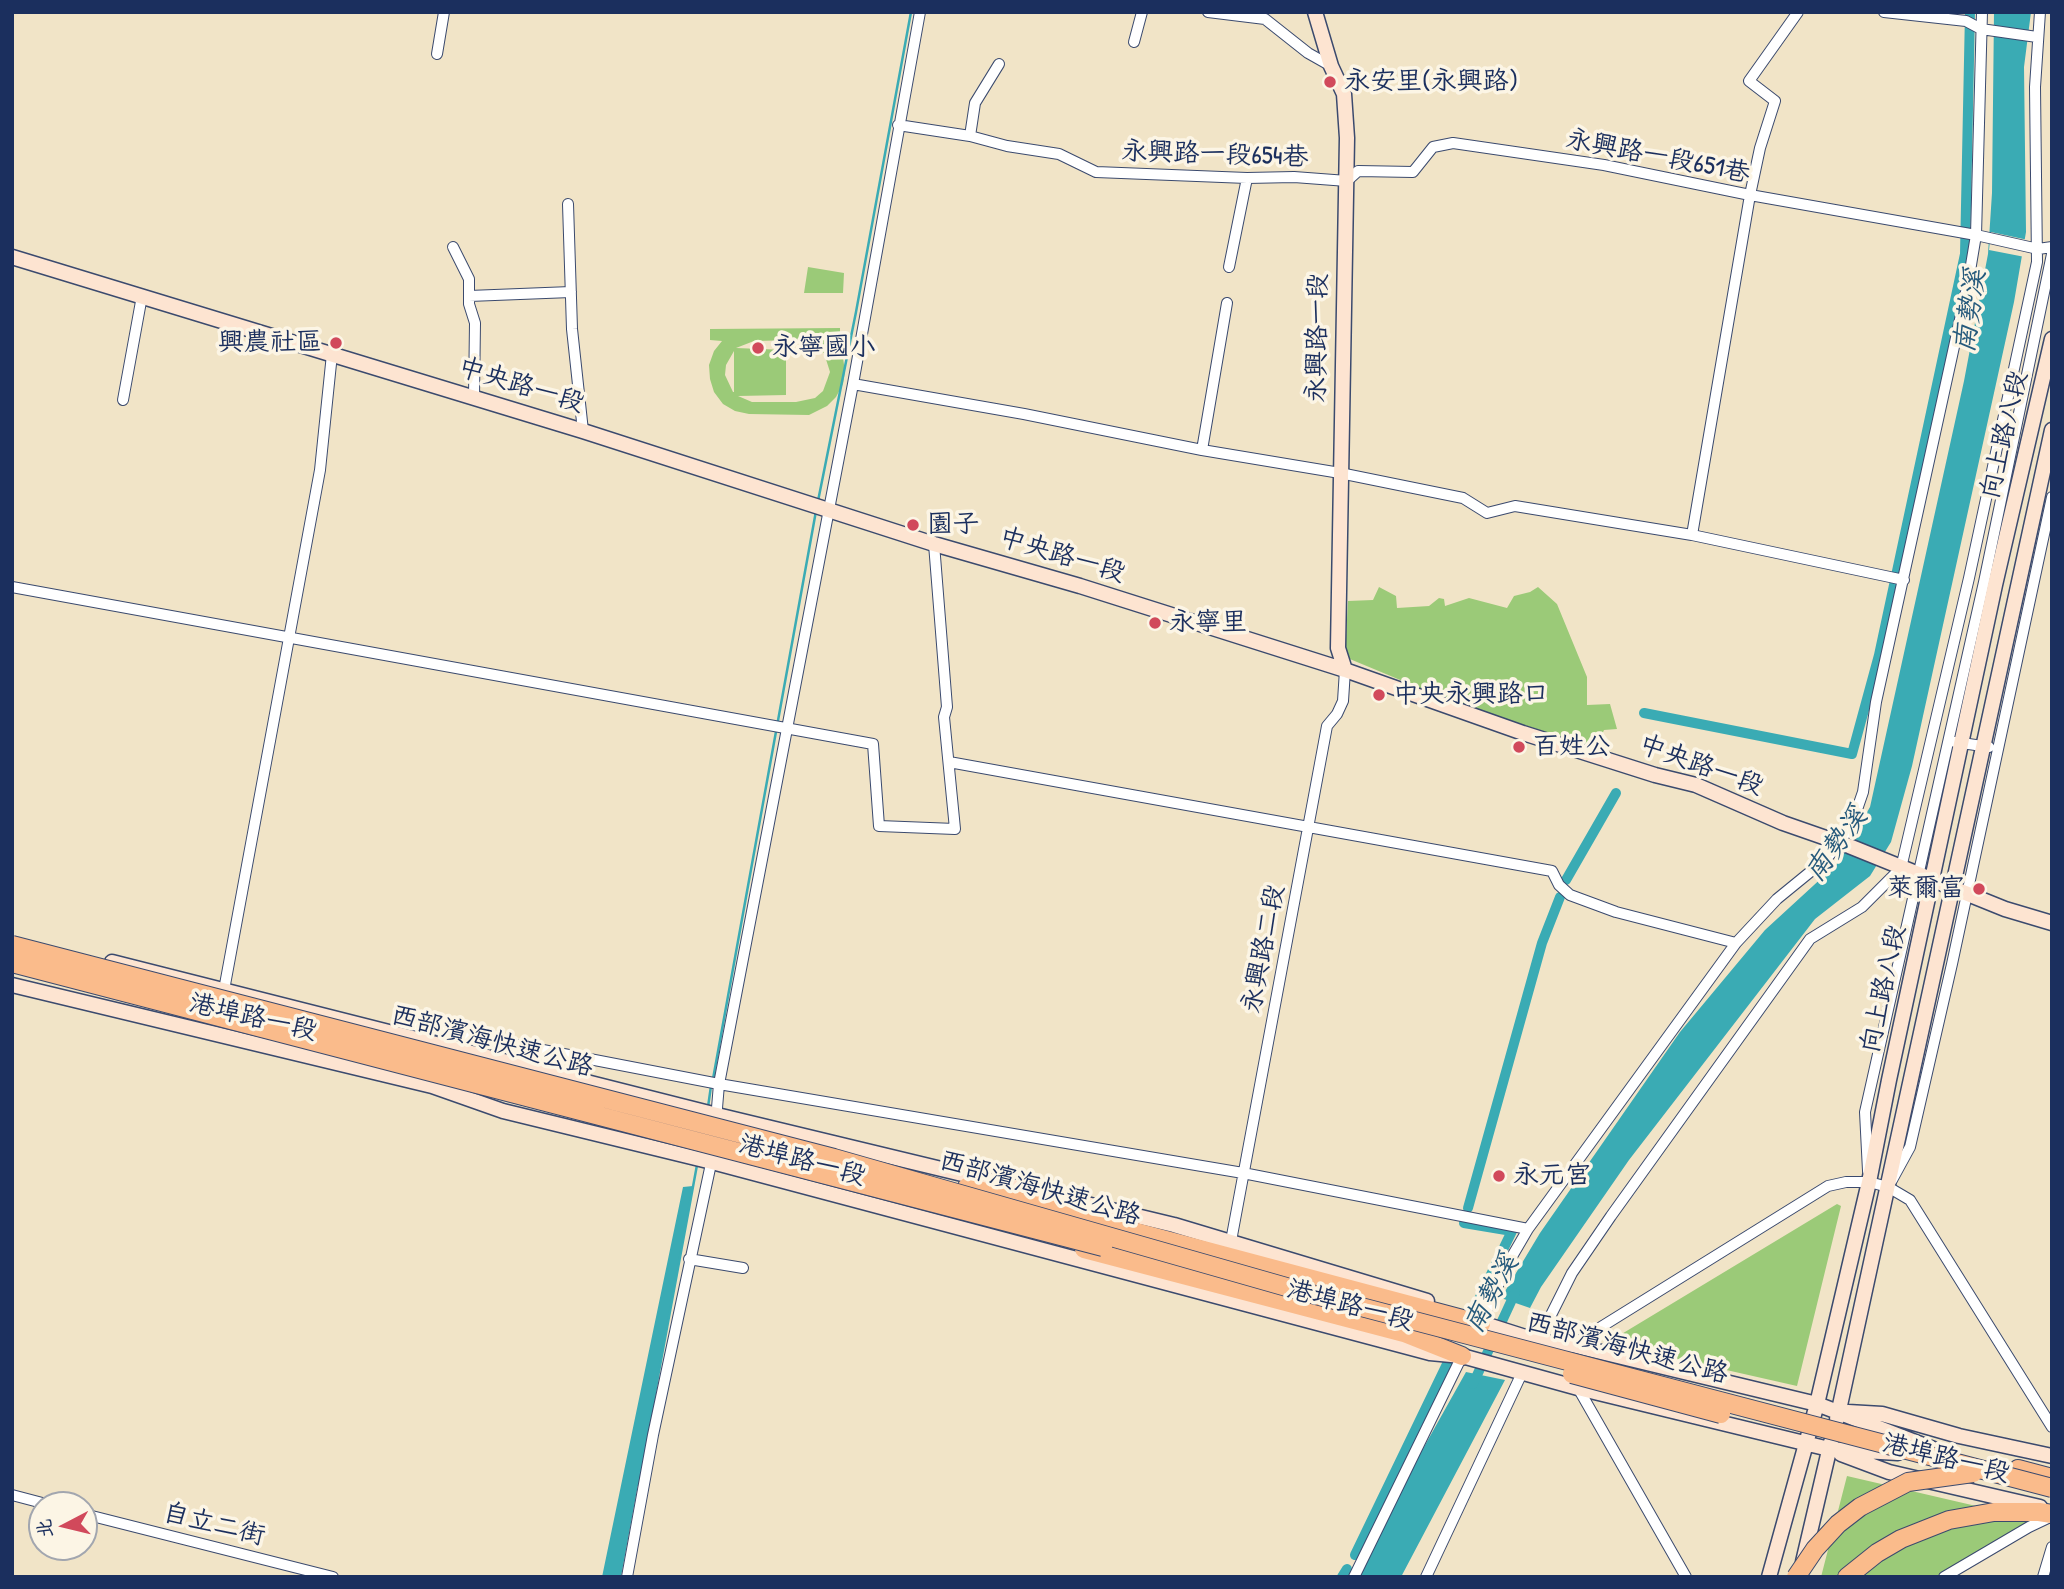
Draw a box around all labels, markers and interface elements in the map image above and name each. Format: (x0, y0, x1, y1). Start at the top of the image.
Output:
place label: 永安里(永興路) (1344, 66, 1518, 98)
marker: 永安里(永興路) (1322, 74, 1338, 90)
street label: 永興路一段651巷 (1563, 124, 1753, 190)
street label: 永興路一段654巷 (1121, 136, 1309, 174)
water label: 南勢溪 (1949, 267, 1993, 355)
street label: 永興路一段 (1301, 273, 1335, 403)
place label: 興農社區 (218, 327, 322, 359)
place label: 永寧國小 (772, 332, 876, 364)
marker: 興農社區 (328, 335, 344, 351)
marker: 永寧國小 (750, 340, 766, 356)
street label: 中央路一段 (454, 352, 588, 420)
street label: 向上路八段 (1975, 368, 2035, 502)
place label: 園子 (927, 509, 979, 541)
marker: 園子 (905, 517, 921, 533)
street label: 中央路一段 (995, 522, 1129, 590)
place label: 永寧里 (1169, 607, 1247, 639)
marker: 永寧里 (1147, 615, 1163, 631)
place label: 中央永興路口 (1393, 679, 1549, 711)
marker: 中央永興路口 (1371, 687, 1387, 703)
street label: 中央路一段 (1635, 729, 1767, 803)
place label: 百姓公 (1533, 731, 1611, 763)
marker: 百姓公 (1511, 739, 1527, 755)
water label: 南勢溪 (1799, 801, 1875, 889)
place label: 萊爾富 (1887, 873, 1965, 905)
marker: 萊爾富 (1971, 881, 1987, 897)
street label: 永興路二段 (1236, 882, 1292, 1016)
street label: 向上路八段 (1855, 922, 1913, 1056)
street label: 港埠路一段 (186, 988, 320, 1048)
street label: 西部濱海快速公路 (388, 1000, 596, 1084)
street label: 港埠路一段 (735, 1129, 869, 1193)
street label: 西部濱海快速公路 (936, 1145, 1144, 1233)
place label: 永元宮 (1513, 1160, 1591, 1192)
marker: 永元宮 (1491, 1168, 1507, 1184)
water label: 南勢溪 (1457, 1249, 1527, 1339)
street label: 港埠路一段 (1283, 1274, 1417, 1338)
street label: 西部濱海快速公路 (1523, 1307, 1731, 1391)
street label: 港埠路一段 (1879, 1428, 2013, 1490)
north arrow (28, 1491, 98, 1561)
street label: 自立二街 (160, 1497, 268, 1553)
text: 北 (30, 1517, 58, 1539)

